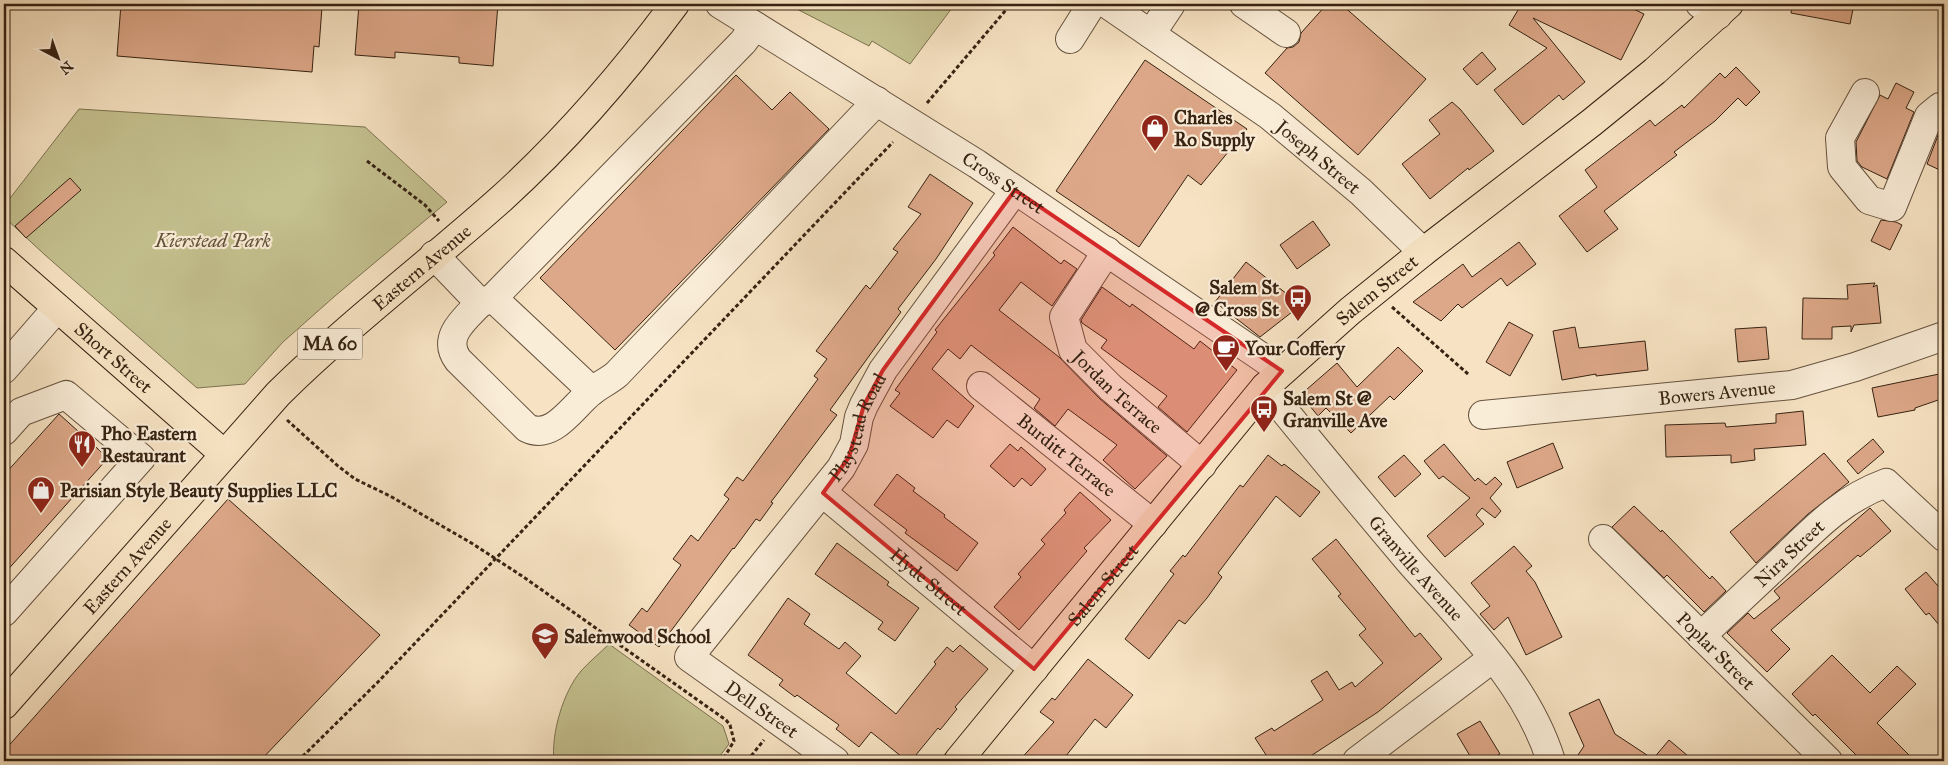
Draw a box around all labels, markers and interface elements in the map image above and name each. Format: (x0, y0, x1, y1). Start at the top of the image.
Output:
north arrow (32, 32, 82, 82)
text: N (56, 57, 76, 78)
place label: Charles Ro Supply (1174, 106, 1256, 152)
shop icon: Charles Ro Supply (1140, 113, 1170, 152)
street label: Joseph Street (1269, 114, 1365, 199)
street label: Cross Street (958, 147, 1049, 219)
street label: Eastern Avenue (368, 219, 476, 316)
park label: Kierstead Park (154, 229, 271, 252)
street label: Salem Street (1331, 250, 1423, 330)
place label: Salem St @ Cross St (1195, 276, 1279, 321)
bus stop icon: Salem St @ Cross St (1283, 283, 1313, 322)
street label: Short Street (70, 317, 157, 398)
road number: MA 60 (298, 328, 362, 359)
cafe icon: Your Coffery (1211, 333, 1241, 372)
place label: Your Coffery (1244, 337, 1346, 361)
street label: Jordan Terrace (1065, 344, 1167, 439)
street label: Playstead Road (824, 369, 891, 486)
street label: Bowers Avenue (1657, 376, 1777, 410)
place label: Salem St @ Granville Ave (1283, 387, 1388, 432)
bus stop icon: Salem St @ Granville Ave (1249, 394, 1279, 433)
street label: Burditt Terrace (1013, 409, 1120, 502)
place label: Pho Eastern Restaurant (101, 422, 198, 467)
restaurant icon: Pho Eastern Restaurant (67, 429, 97, 468)
shop icon: Parisian Style Beauty Supplies LLC (26, 475, 56, 514)
place label: Parisian Style Beauty Supplies LLC (60, 479, 338, 503)
street label: Granville Avenue (1364, 511, 1469, 626)
street label: Eastern Avenue (78, 512, 176, 619)
street label: Nira Street (1750, 514, 1829, 592)
street label: Salem Street (1063, 539, 1144, 631)
street label: Hyde Street (885, 543, 972, 621)
street label: Poplar Street (1672, 607, 1760, 695)
school or university icon: Salemwood School (530, 621, 560, 660)
place label: Salemwood School (564, 625, 712, 648)
street label: Dell Street (721, 676, 803, 743)

